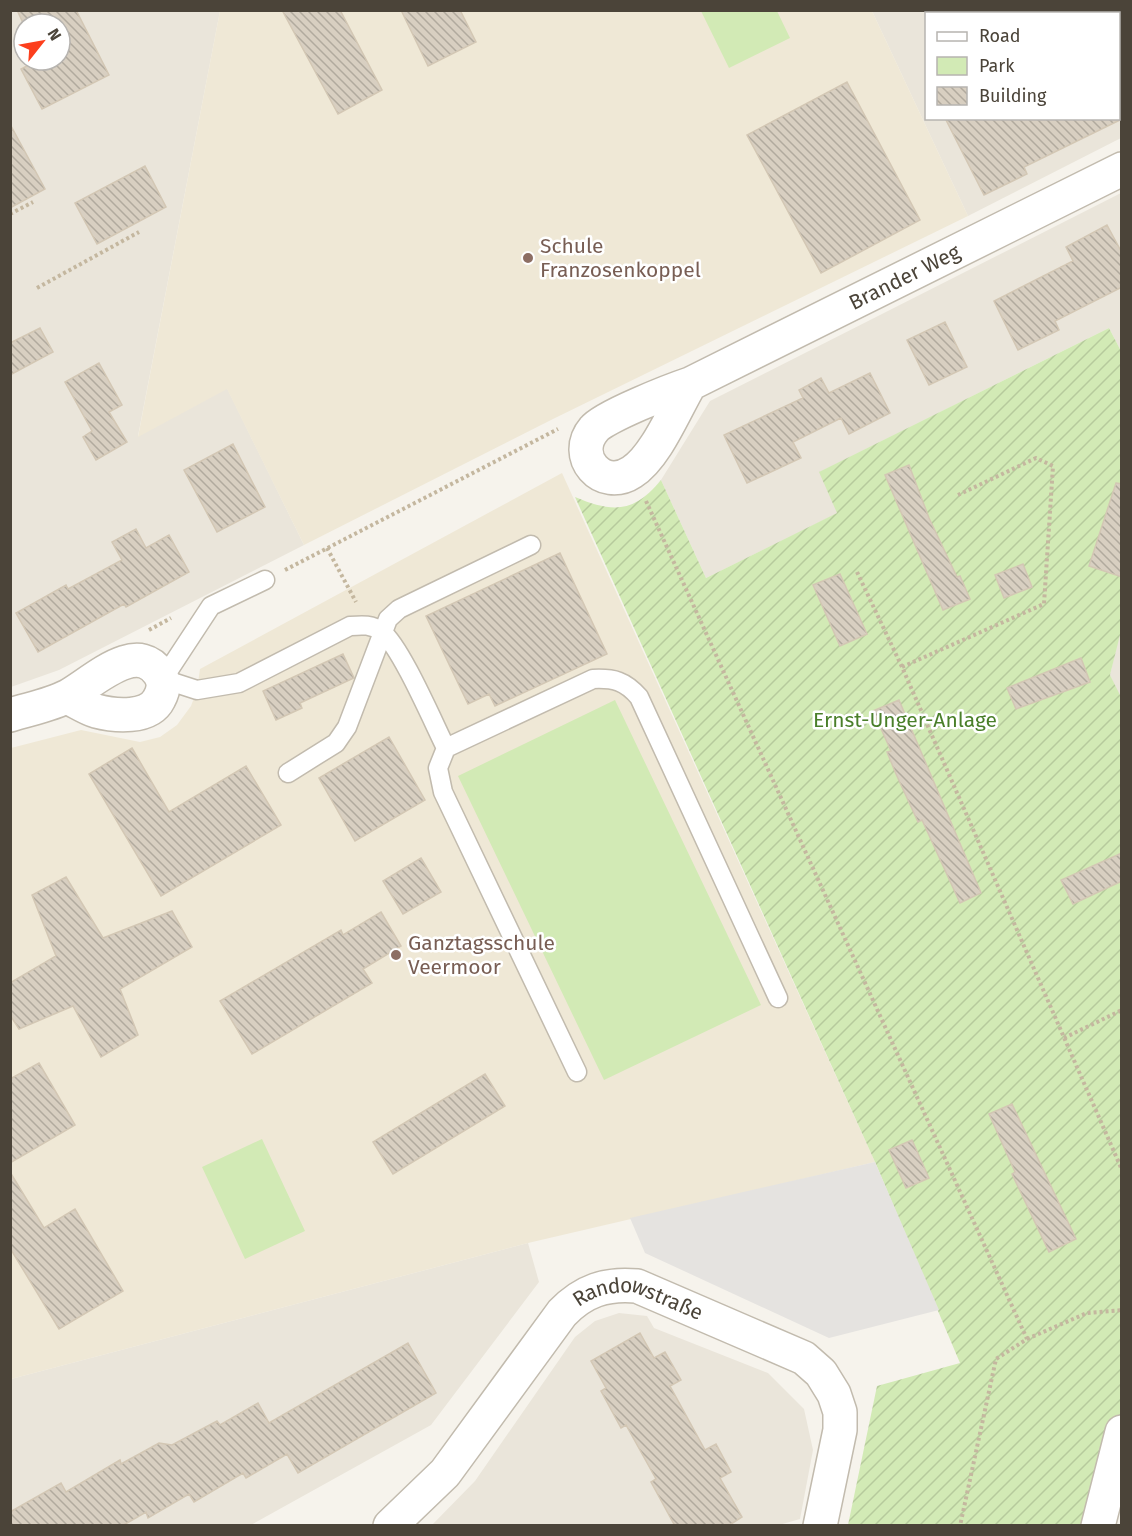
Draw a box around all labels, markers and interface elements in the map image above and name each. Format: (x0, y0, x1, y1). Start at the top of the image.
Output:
north arrow (12, 12, 72, 72)
legend (925, 12, 1120, 120)
text: N (44, 25, 65, 44)
text: Road (979, 25, 1021, 47)
text: Park (979, 55, 1015, 77)
text: Building (979, 85, 1047, 107)
place label: Schule Franzosenkoppel (540, 233, 701, 283)
street label: Brander Weg (845, 239, 965, 316)
marker: Schule Franzosenkoppel (521, 251, 535, 265)
park label: Ernst-Unger-Anlage (813, 707, 997, 733)
place label: Ganztagsschule Veermoor (408, 930, 555, 980)
marker: Ganztagsschule Veermoor (389, 948, 403, 962)
street label: Randowstraße (568, 1272, 707, 1326)

